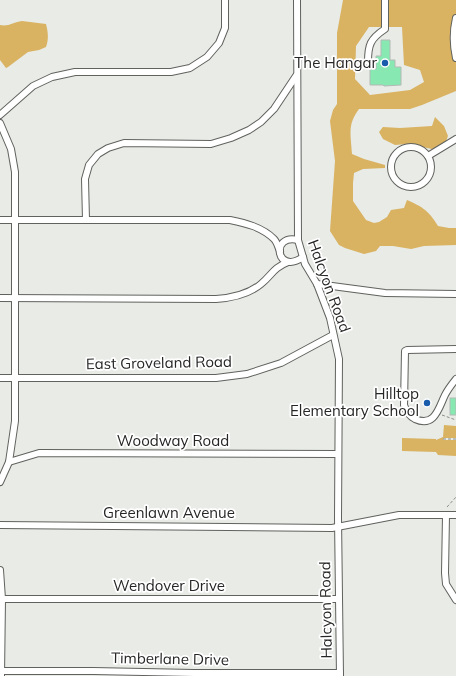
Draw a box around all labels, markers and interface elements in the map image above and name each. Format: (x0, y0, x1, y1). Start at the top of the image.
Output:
place label: The Hangar (294, 53, 378, 72)
marker: The Hangar (380, 58, 390, 68)
street label: Halcyon Road (304, 237, 355, 335)
street label: East Groveland Road (86, 352, 232, 373)
place label: Hilltop Elementary School (290, 384, 419, 420)
marker: Hilltop Elementary School (422, 398, 432, 408)
street label: Woodway Road (117, 431, 229, 450)
street label: Greenlawn Avenue (103, 503, 235, 522)
street label: Halcyon Road (315, 561, 336, 659)
street label: Wendover Drive (113, 576, 225, 595)
street label: Timberlane Drive (111, 648, 229, 669)

